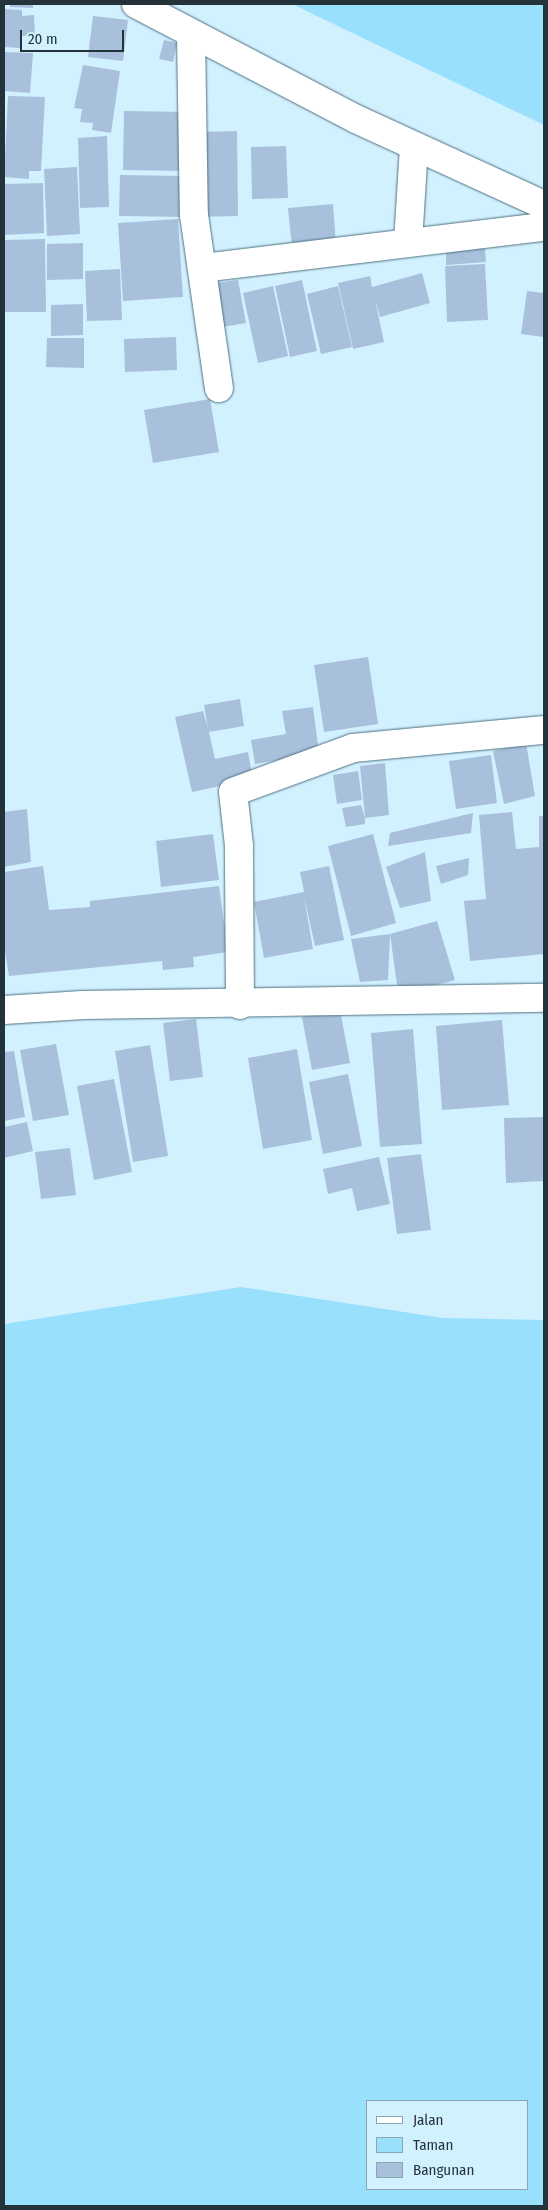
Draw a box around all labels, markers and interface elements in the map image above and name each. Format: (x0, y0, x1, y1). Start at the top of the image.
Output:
scale bar (22, 20, 126, 52)
text: 20 m (28, 30, 58, 48)
legend (366, 2100, 528, 2190)
text: Jalan (413, 2111, 443, 2129)
text: Taman (413, 2136, 453, 2154)
text: Bangunan (413, 2161, 474, 2179)

